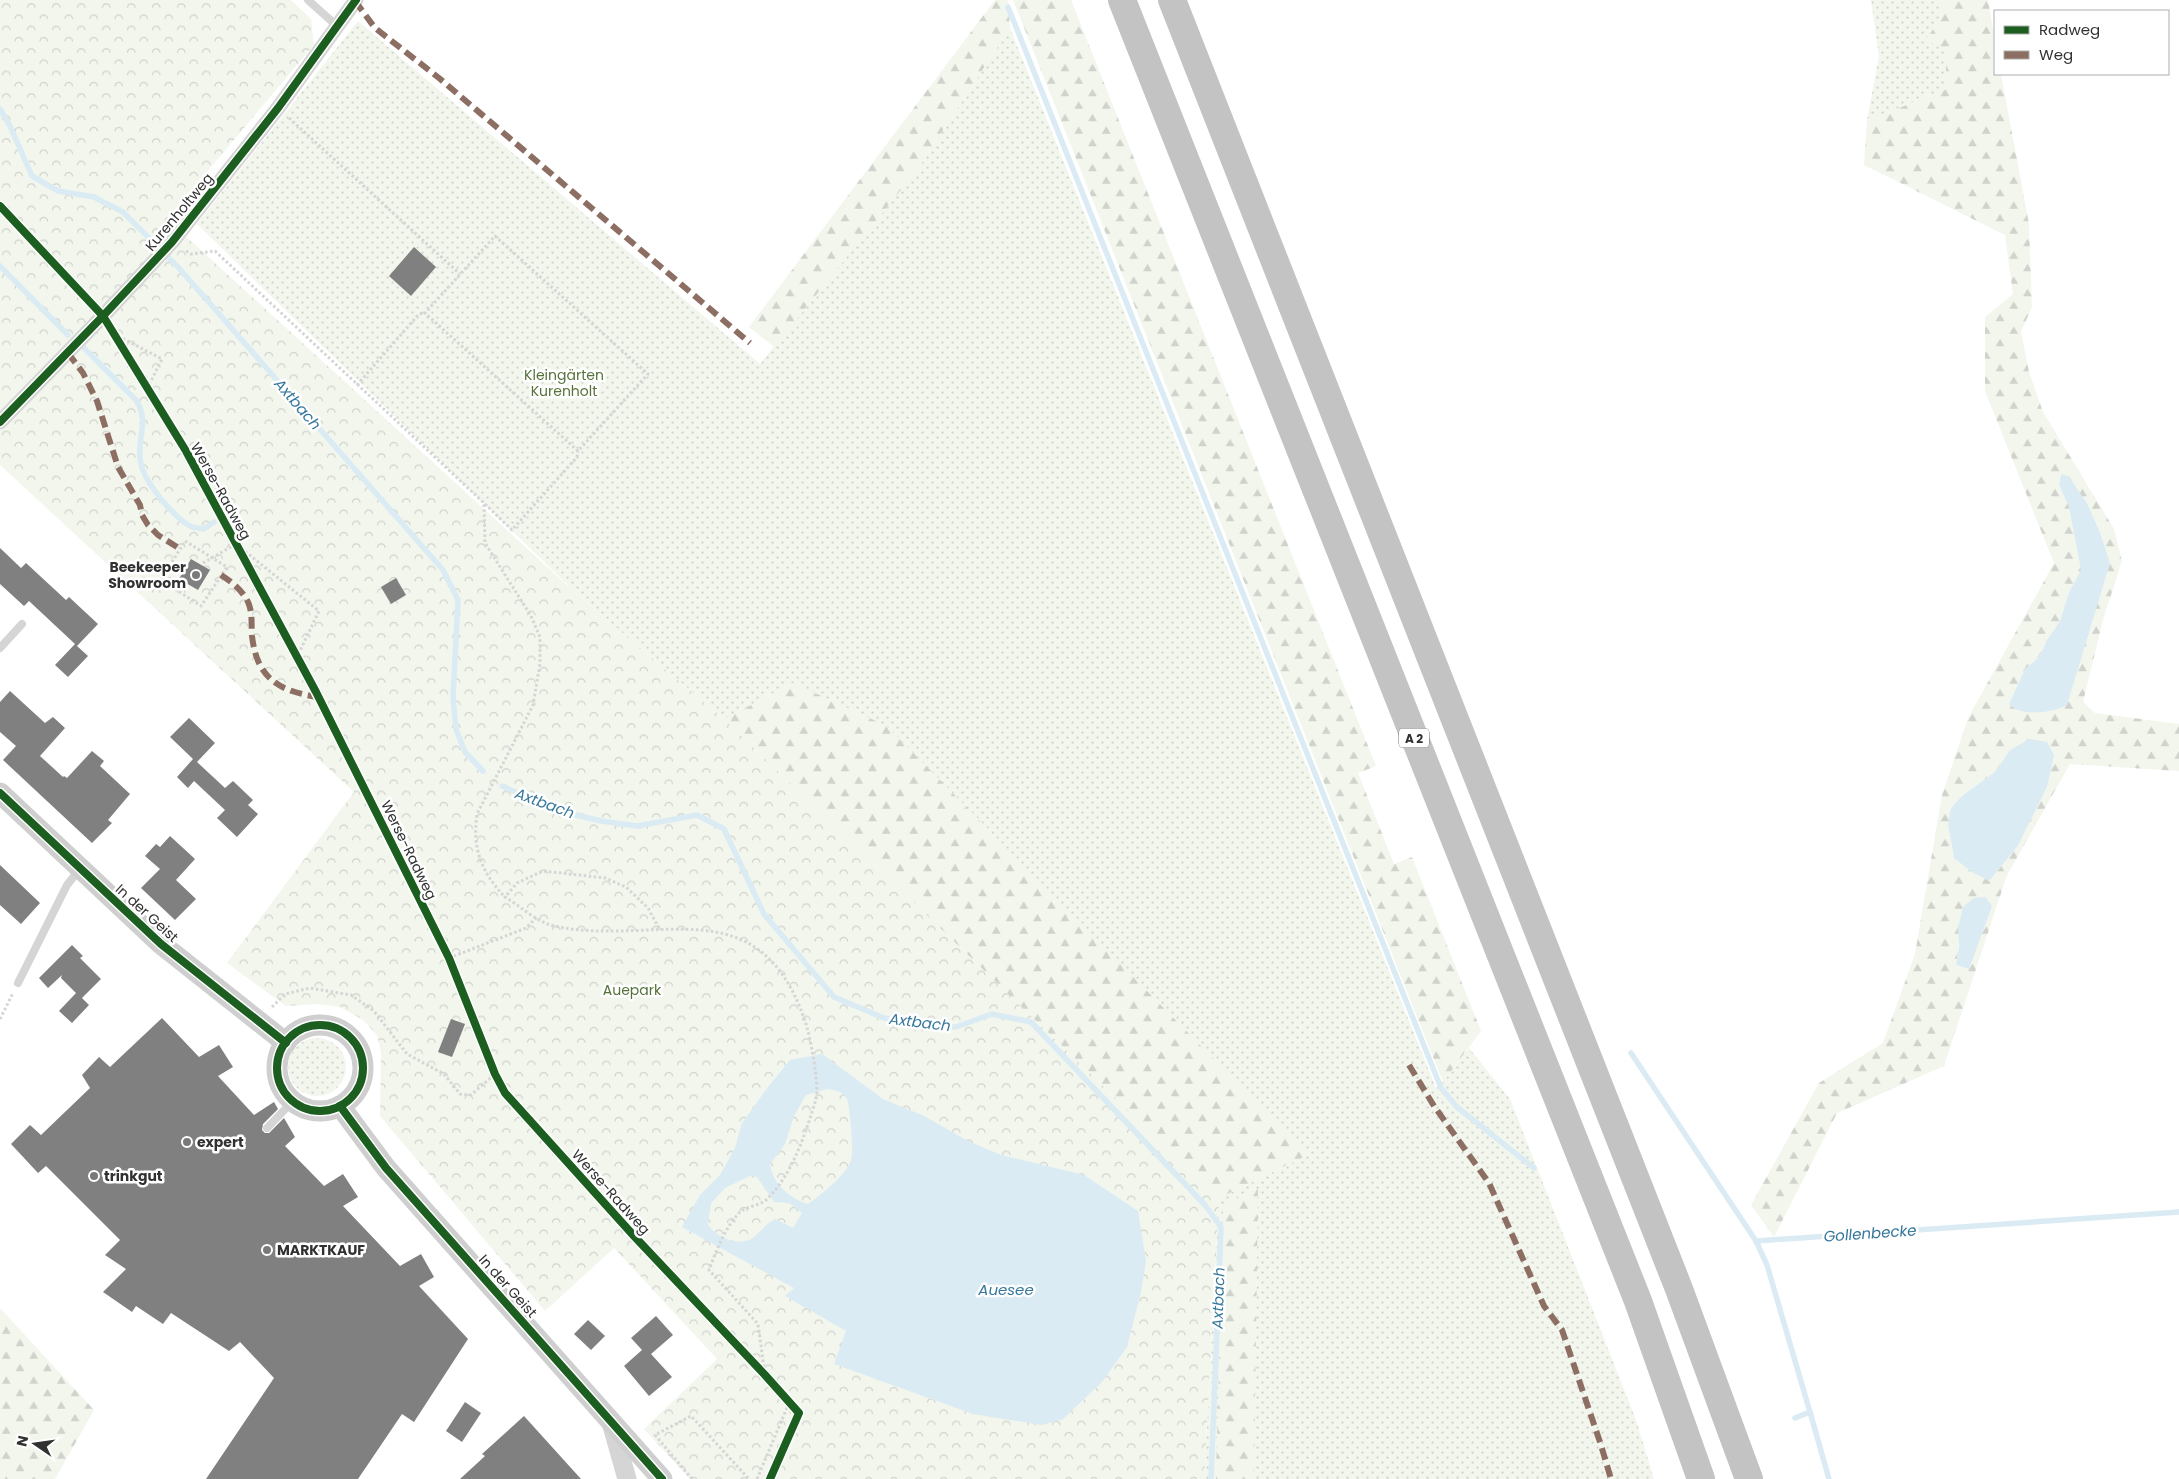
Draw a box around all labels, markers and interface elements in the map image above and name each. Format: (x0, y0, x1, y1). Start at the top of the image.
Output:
legend (1994, 10, 2169, 75)
text: Radweg (2039, 19, 2100, 40)
text: Weg (2039, 44, 2073, 65)
street label: Kurenholtweg (140, 169, 218, 255)
park label: Kleingärten Kurenholt (524, 365, 604, 401)
water label: Axtbach (269, 373, 326, 434)
street label: Werse-Radweg (186, 439, 256, 543)
place label: Beekeeper Showroom (108, 557, 186, 593)
marker: Beekeeper Showroom (190, 569, 202, 581)
road number: A 2 (1399, 728, 1429, 748)
water label: Axtbach (511, 782, 578, 823)
street label: Werse-Radweg (376, 797, 442, 903)
street label: In der Geist (111, 879, 183, 947)
park label: Auepark (603, 980, 662, 1000)
water label: Axtbach (887, 1008, 952, 1036)
place label: expert (197, 1132, 244, 1152)
marker: expert (181, 1136, 193, 1148)
street label: Werse-Radweg (567, 1145, 655, 1239)
place label: trinkgut (104, 1166, 163, 1186)
marker: trinkgut (88, 1170, 100, 1182)
water label: Gollenbecke (1823, 1219, 1917, 1247)
place label: MARKTKAUF (277, 1240, 365, 1260)
marker: MARKTKAUF (261, 1244, 273, 1256)
street label: In der Geist (474, 1250, 542, 1322)
water label: Axtbach (1206, 1267, 1230, 1330)
water label: Auesee (977, 1279, 1034, 1300)
north arrow (10, 1419, 60, 1469)
text: N (11, 1434, 33, 1448)

